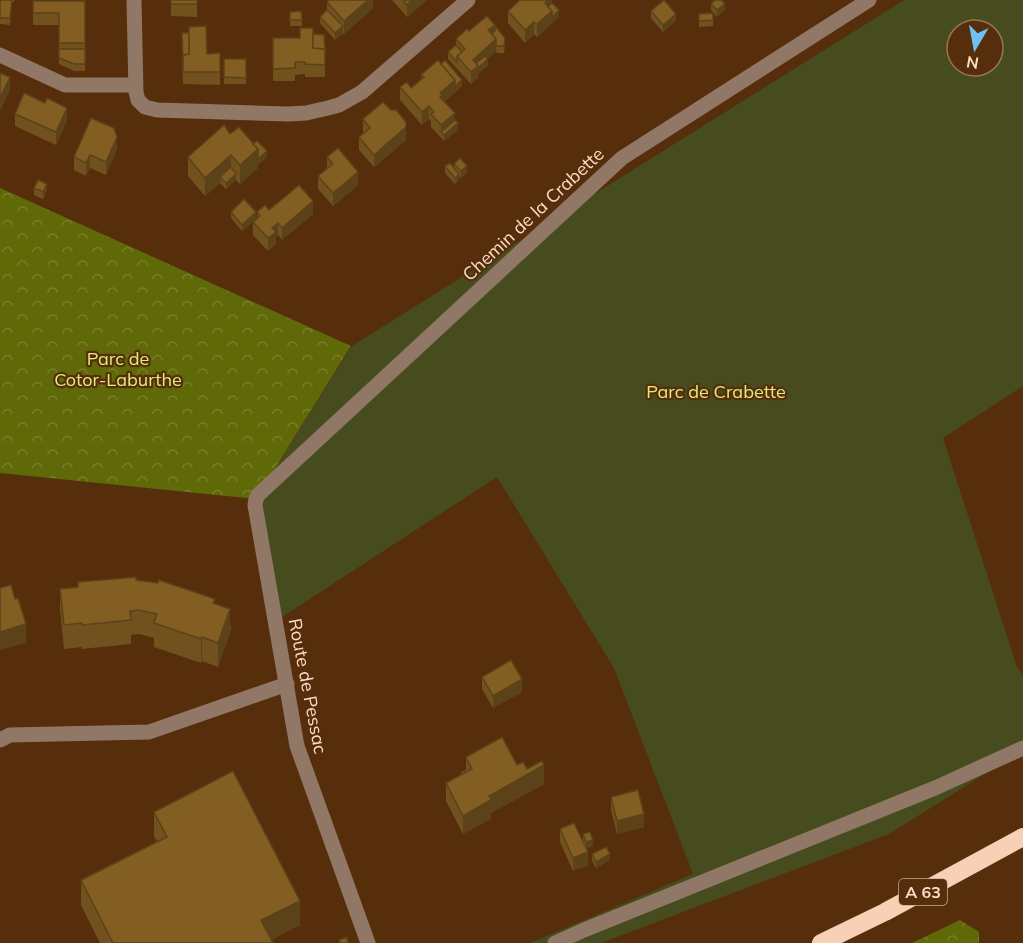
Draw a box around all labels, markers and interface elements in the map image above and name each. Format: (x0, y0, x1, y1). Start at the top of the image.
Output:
north arrow (945, 18, 1005, 78)
text: N (965, 52, 980, 74)
street label: Chemin de la Crabette (457, 142, 609, 286)
park label: Parc de Cotor-Laburthe (54, 347, 182, 391)
park label: Parc de Crabette (646, 380, 786, 403)
street label: Route de Pessac (284, 616, 332, 756)
road number: A 63 (899, 879, 947, 905)

